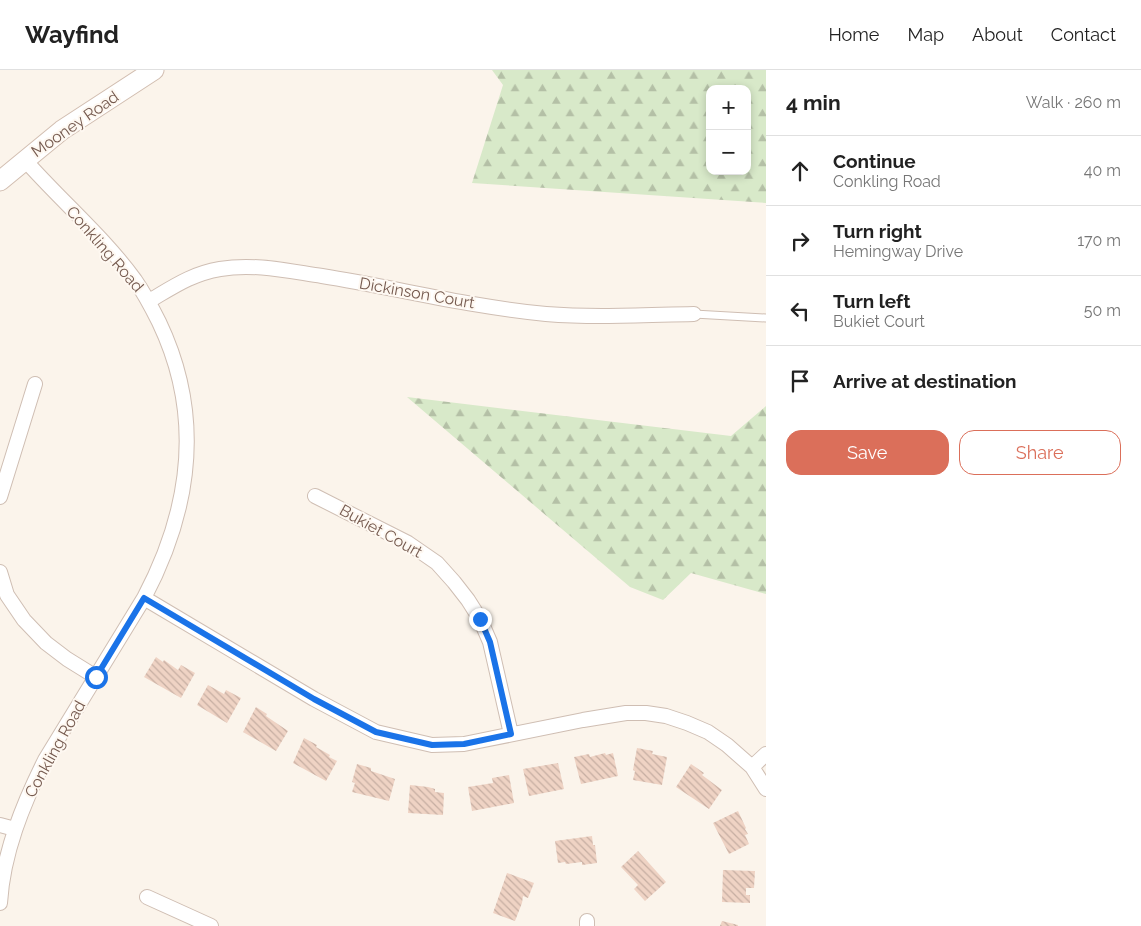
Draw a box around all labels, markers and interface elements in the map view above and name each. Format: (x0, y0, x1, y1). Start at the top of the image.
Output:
text: Wayfind (25, 20, 119, 49)
text: Home (828, 24, 879, 45)
text: Map (907, 24, 944, 45)
text: About (972, 24, 1023, 45)
text: Contact (1051, 24, 1116, 45)
map controls (706, 85, 751, 175)
button: + (706, 85, 751, 130)
street label: Mooney Road (28, 87, 122, 161)
text: 4 min (786, 90, 841, 115)
text: Walk · 260 m (1026, 93, 1121, 112)
button: − (706, 130, 751, 175)
text: Continue (833, 150, 916, 172)
icon: ahead (786, 157, 814, 185)
text: 40 m (1084, 161, 1121, 180)
text: Conkling Road (833, 172, 941, 191)
street label: Conkling Road (62, 202, 148, 296)
text: Turn right (833, 220, 922, 242)
icon: right (786, 227, 814, 255)
text: 170 m (1077, 231, 1121, 250)
text: Hemingway Drive (833, 242, 963, 261)
street label: Dickinson Court (358, 274, 477, 313)
text: Turn left (833, 290, 910, 312)
icon: left (786, 297, 814, 325)
text: 50 m (1084, 301, 1121, 320)
text: Bukiet Court (833, 312, 925, 331)
icon: arrive (786, 367, 814, 395)
text: Arrive at destination (833, 370, 1017, 392)
button: Save (786, 430, 949, 475)
button: Share (959, 430, 1121, 475)
street label: Bukiet Court (336, 500, 426, 562)
route end (469, 608, 492, 631)
route start (85, 666, 108, 689)
street label: Conkling Road (21, 697, 89, 801)

